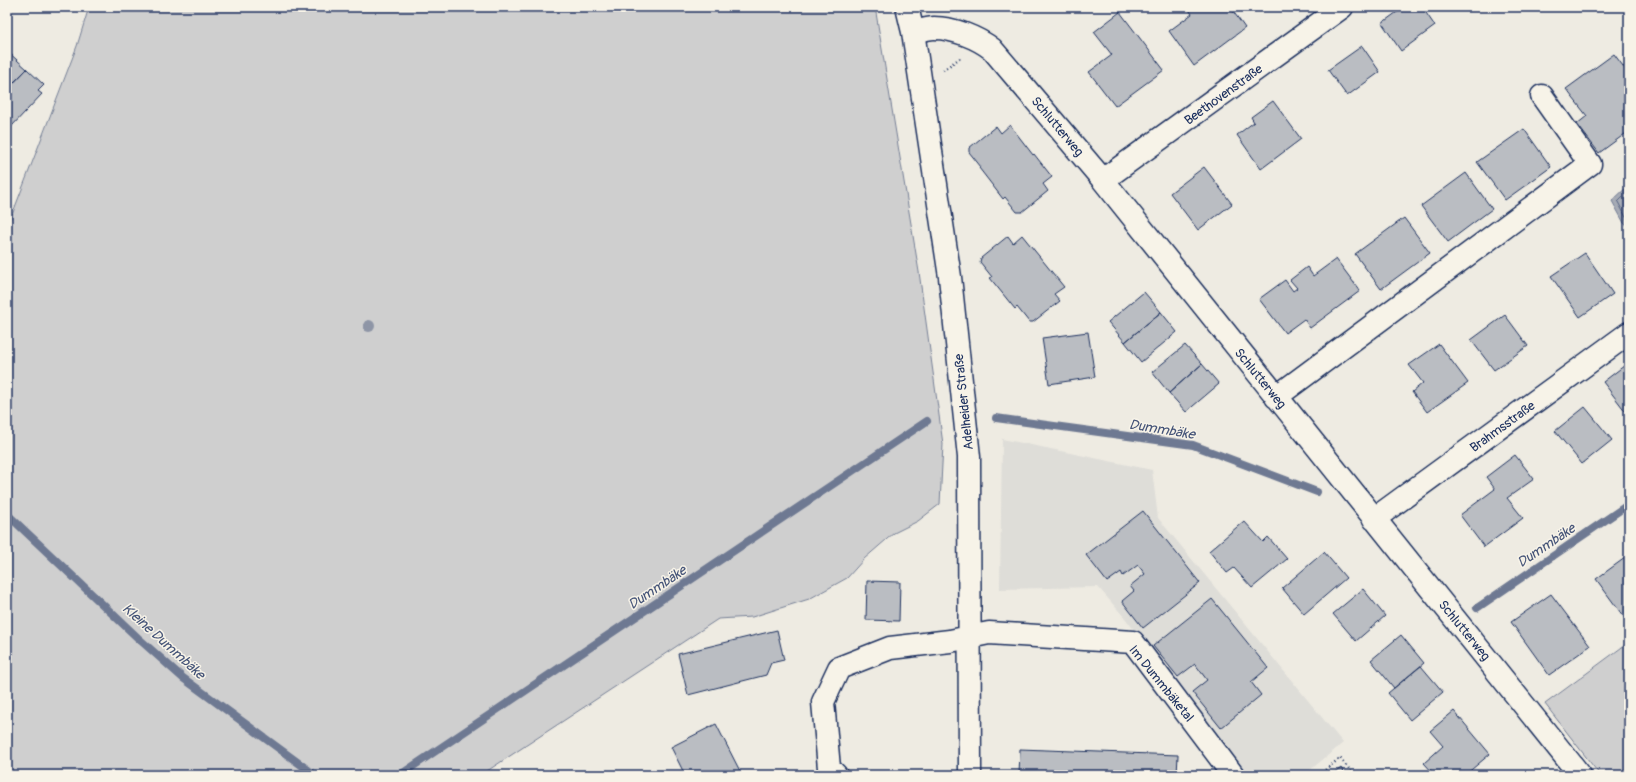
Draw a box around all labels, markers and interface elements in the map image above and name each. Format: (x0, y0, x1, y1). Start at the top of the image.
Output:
street label: Beethovenstraße (1181, 61, 1266, 129)
street label: Schlutterweg (1028, 93, 1087, 160)
street label: Schlutterweg (1231, 345, 1290, 412)
street label: Adelheider Straße (951, 352, 977, 451)
street label: Brahmsstraße (1467, 397, 1539, 456)
water label: Dummbäke (1128, 416, 1198, 443)
water label: Dummbäke (1514, 519, 1580, 571)
water label: Dummbäke (625, 561, 691, 613)
street label: Schlutterweg (1435, 597, 1494, 664)
water label: Kleine Dummbäke (119, 600, 210, 684)
street label: Im Dummbäketal (1125, 642, 1197, 725)

